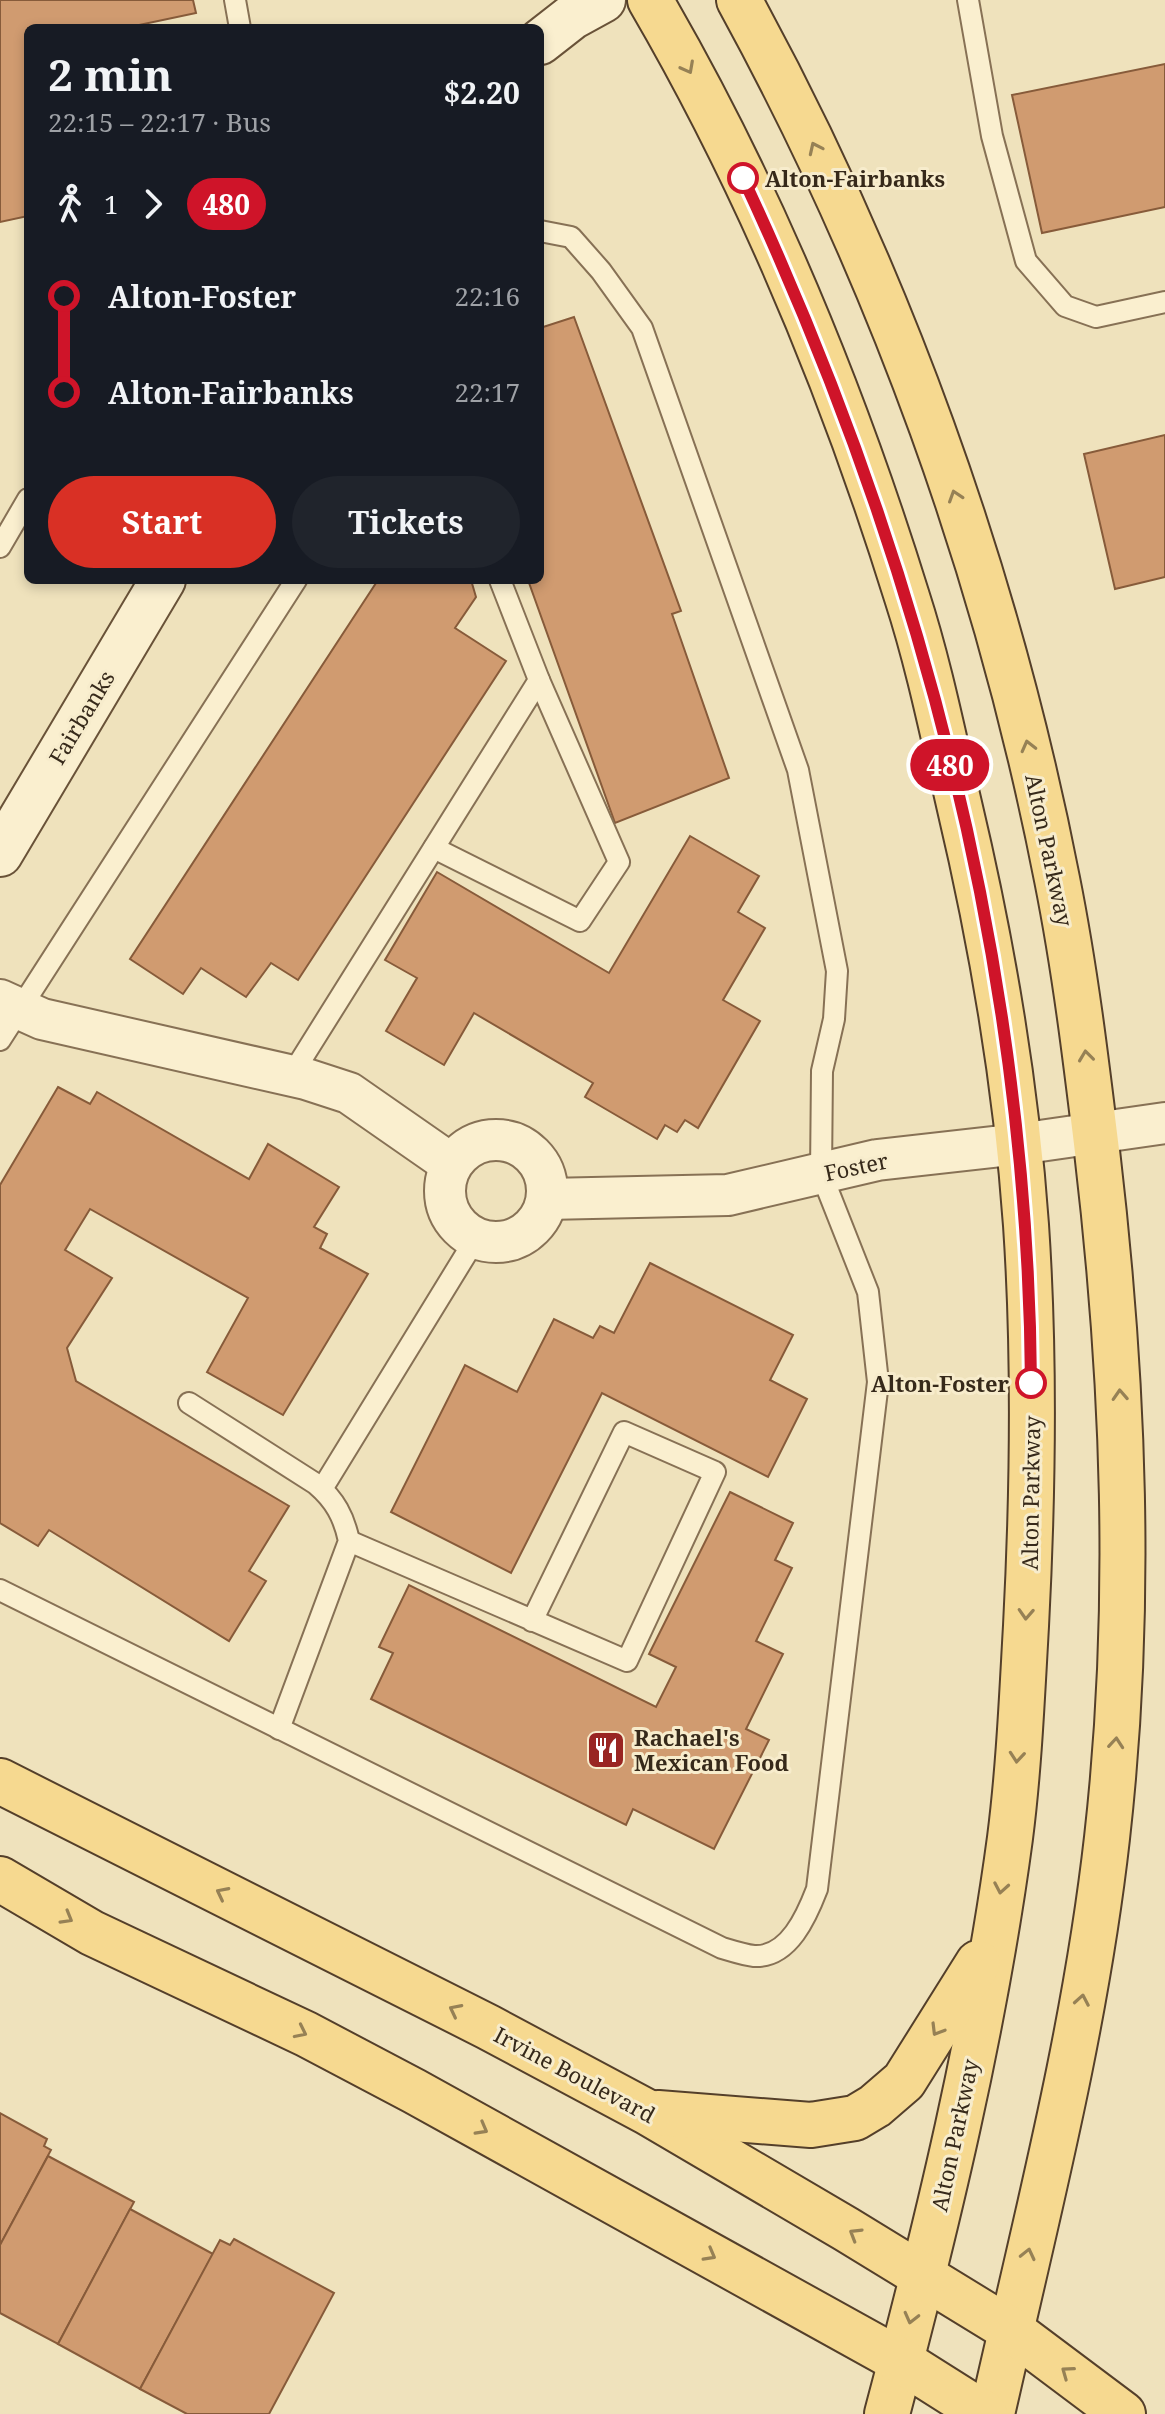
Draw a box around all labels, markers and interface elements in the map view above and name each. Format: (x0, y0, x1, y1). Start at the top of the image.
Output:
text: 2 min (48, 44, 173, 104)
one-way arrow (678, 60, 693, 74)
text: $2.20 (443, 72, 520, 113)
text: 22:15 – 22:17 · Bus (48, 104, 271, 140)
one-way arrow (809, 142, 825, 156)
marker: Alton-Fairbanks (728, 163, 758, 193)
place label: Alton-Fairbanks (765, 163, 945, 193)
icon: walk (48, 182, 92, 226)
icon: forward (131, 182, 175, 226)
text: 480 (203, 185, 250, 223)
text: 1 (104, 186, 119, 222)
text: Alton-Foster (108, 276, 296, 317)
text: 22:16 (454, 278, 520, 314)
text: Alton-Fairbanks (108, 372, 354, 413)
text: 22:17 (454, 374, 520, 410)
button: Start (48, 476, 276, 568)
button: Tickets (292, 476, 520, 568)
one-way arrow (949, 490, 965, 504)
street label: Fairbanks (41, 664, 121, 770)
line badge: 480 (904, 739, 996, 791)
one-way arrow (1020, 739, 1037, 753)
text: 480 (926, 746, 974, 784)
street label: Alton Parkway (1019, 771, 1081, 929)
one-way arrow (1077, 1049, 1094, 1062)
street label: Foster (821, 1144, 891, 1187)
place label: Alton-Foster (871, 1368, 1009, 1398)
marker: Alton-Foster (1016, 1368, 1046, 1398)
one-way arrow (1111, 1388, 1128, 1401)
street label: Alton Parkway (1014, 1415, 1046, 1571)
one-way arrow (1018, 1608, 1035, 1621)
place label: Rachael's Mexican Food (634, 1722, 789, 1777)
restaurant icon: Rachael's Mexican Food (585, 1729, 627, 1771)
one-way arrow (1107, 1736, 1124, 1749)
one-way arrow (1009, 1751, 1026, 1764)
one-way arrow (993, 1881, 1010, 1894)
one-way arrow (216, 1888, 231, 1903)
one-way arrow (58, 1908, 73, 1924)
one-way arrow (1073, 1993, 1090, 2007)
one-way arrow (448, 2005, 463, 2020)
street label: Irvine Boulevard (489, 2019, 661, 2129)
one-way arrow (931, 2021, 947, 2036)
one-way arrow (292, 2022, 307, 2038)
street label: Alton Parkway (923, 2056, 985, 2214)
one-way arrow (473, 2119, 488, 2135)
one-way arrow (849, 2228, 864, 2244)
one-way arrow (701, 2245, 715, 2261)
one-way arrow (1019, 2248, 1036, 2262)
one-way arrow (903, 2310, 920, 2324)
one-way arrow (1061, 2367, 1076, 2382)

